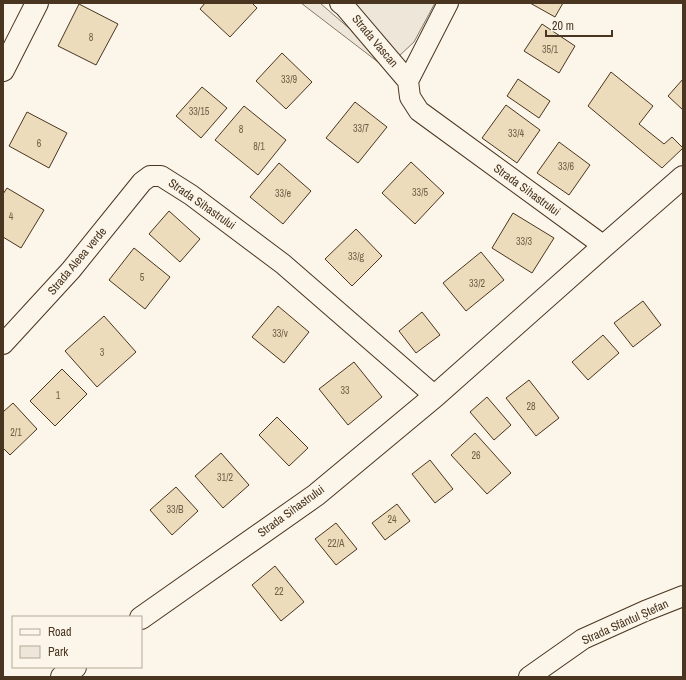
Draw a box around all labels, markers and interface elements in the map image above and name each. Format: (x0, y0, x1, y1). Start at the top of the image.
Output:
street label: Strada Vascan (348, 11, 402, 71)
scale bar (546, 12, 612, 38)
text: 20 m (552, 18, 574, 34)
house number: 8 (89, 31, 94, 44)
house number: 35/1 (542, 43, 558, 56)
house number: 33/9 (281, 73, 297, 86)
house number: 33/15 (189, 105, 210, 118)
house number: 33/7 (353, 122, 369, 135)
house number: 8 (239, 123, 244, 136)
house number: 33/4 (508, 127, 524, 140)
house number: 6 (37, 137, 42, 150)
house number: 8/1 (253, 140, 265, 153)
street label: Strada Sihastrului (490, 160, 564, 220)
house number: 33/6 (558, 160, 574, 173)
street label: Strada Sihastrului (165, 175, 239, 233)
house number: 33/5 (412, 186, 428, 199)
house number: 33/e (275, 187, 291, 200)
house number: 4 (9, 210, 14, 223)
street label: Strada Aleea verde (44, 224, 110, 298)
house number: 33/3 (516, 235, 532, 248)
house number: 33/g (348, 250, 364, 263)
house number: 5 (140, 271, 145, 284)
house number: 33/2 (469, 277, 485, 290)
house number: 33/v (272, 327, 289, 340)
house number: 3 (100, 346, 105, 359)
house number: 33 (340, 384, 350, 397)
house number: 1 (56, 389, 61, 402)
house number: 28 (526, 400, 536, 413)
house number: 2/1 (10, 426, 22, 439)
house number: 26 (471, 449, 481, 462)
house number: 31/2 (217, 471, 233, 484)
street label: Strada Sihastrului (254, 481, 328, 541)
house number: 33/B (167, 503, 184, 516)
house number: 24 (387, 513, 397, 526)
house number: 22/A (328, 537, 345, 550)
house number: 22 (274, 585, 284, 598)
street label: Strada Sfântul Ștefan (579, 596, 671, 648)
legend (12, 616, 142, 668)
text: Road (48, 624, 72, 640)
text: Park (48, 644, 68, 660)

